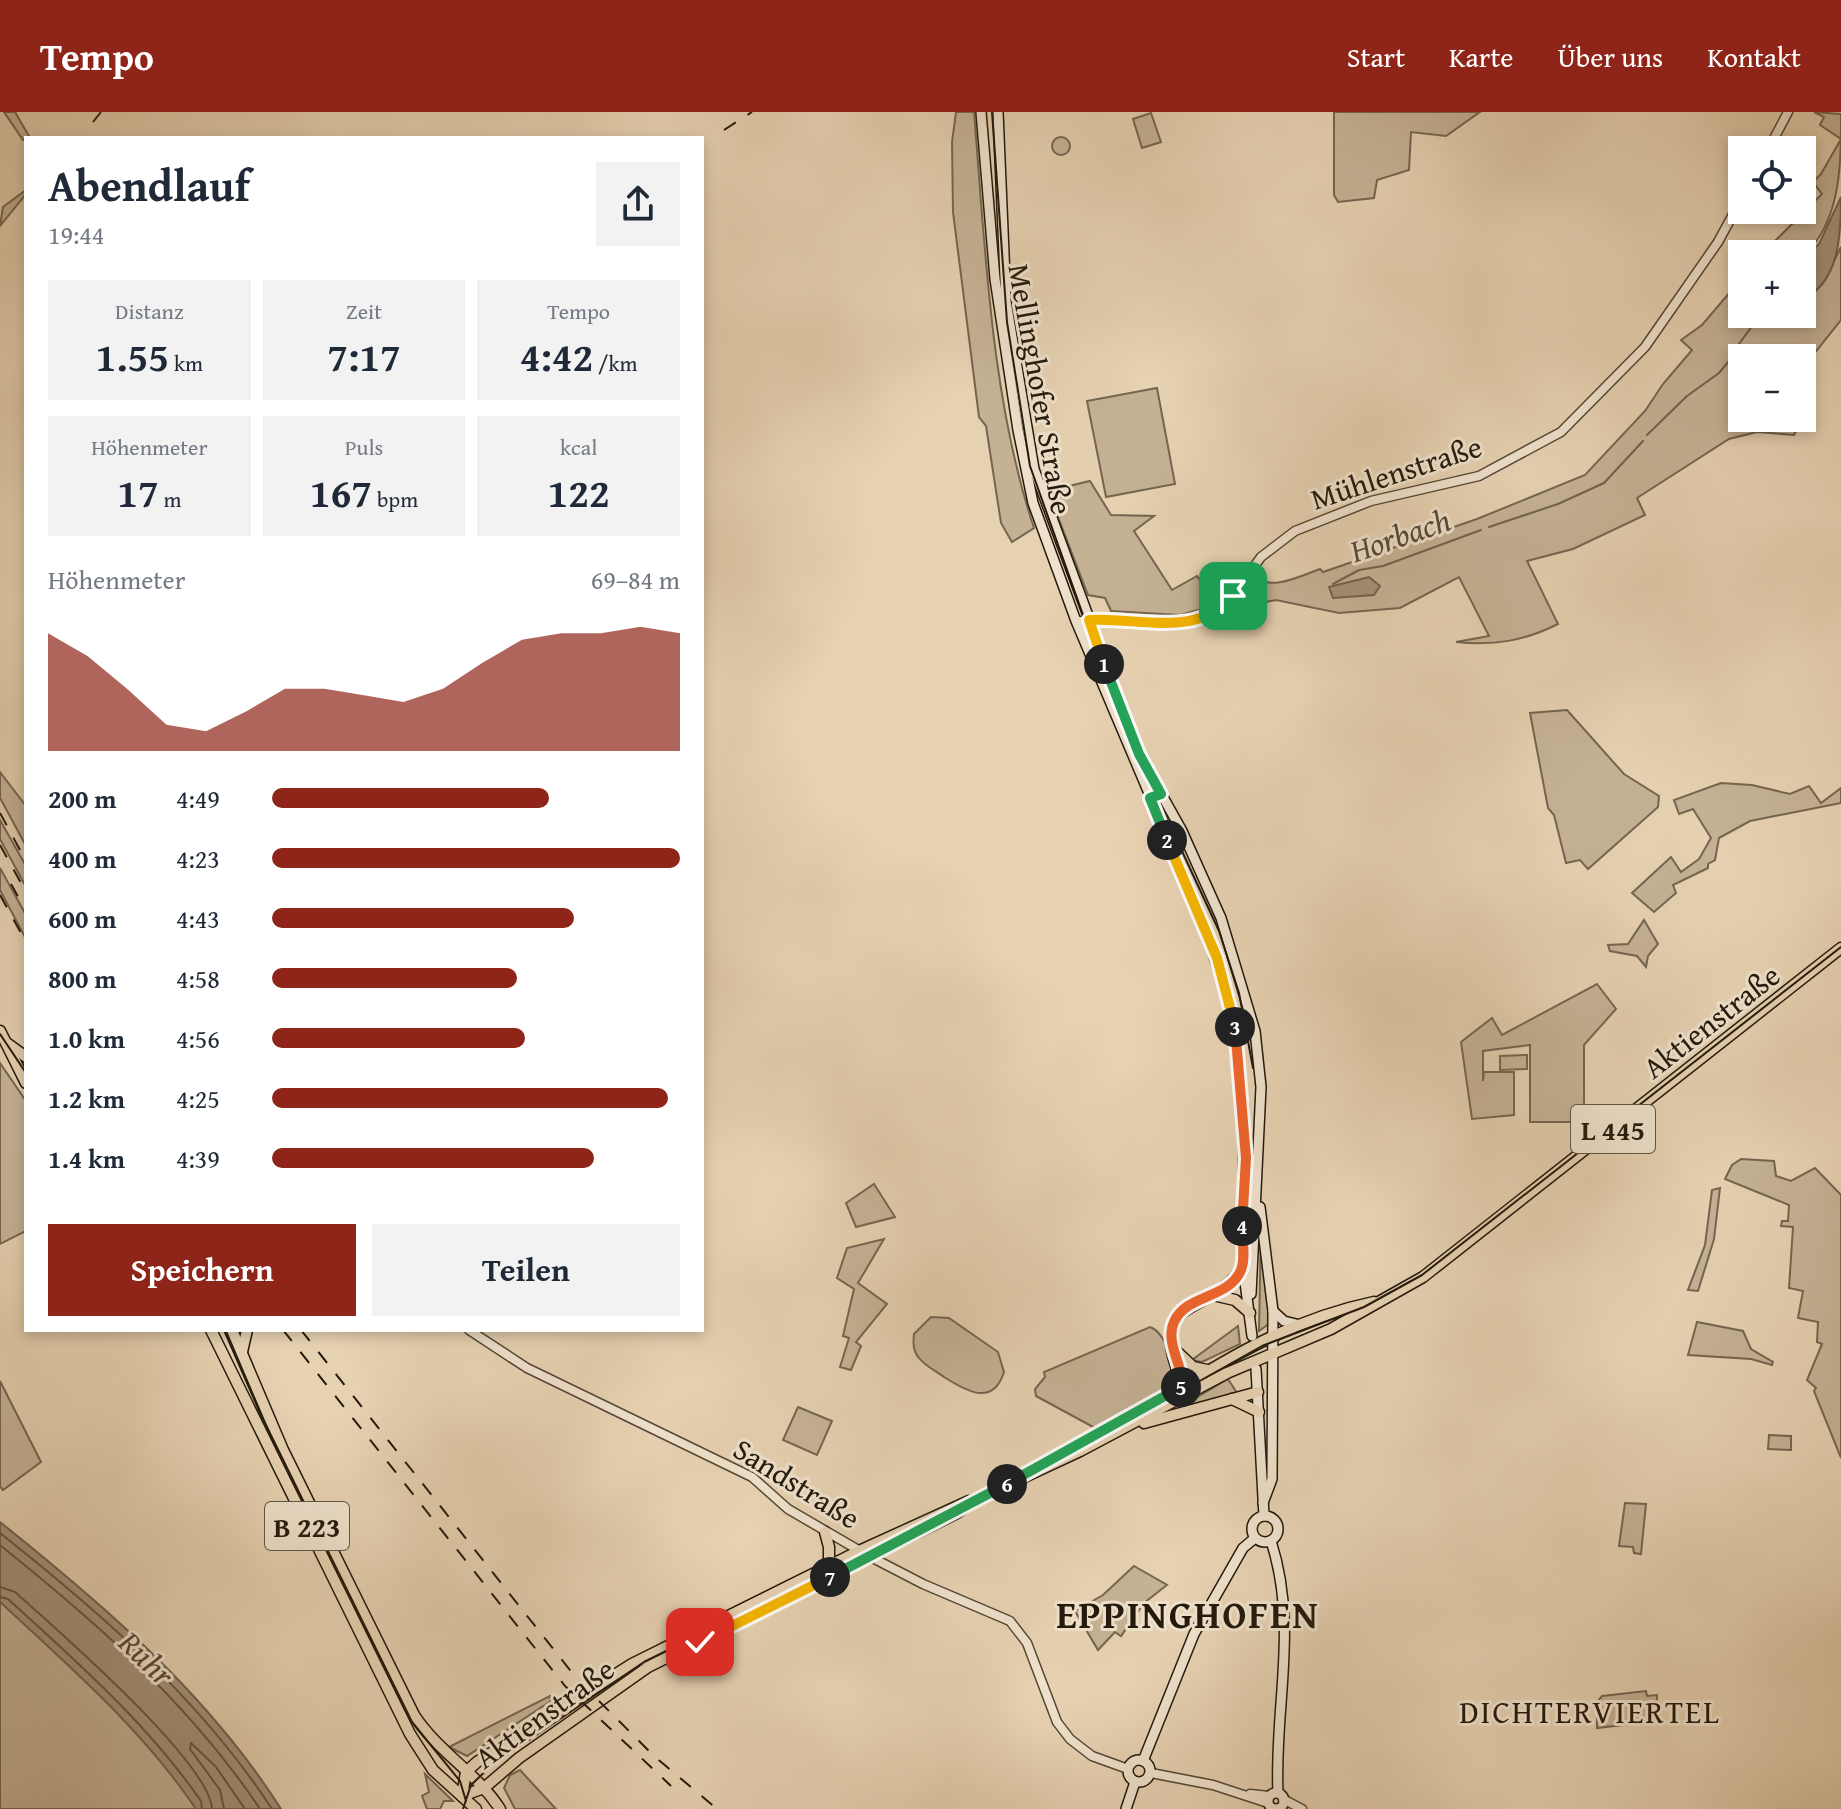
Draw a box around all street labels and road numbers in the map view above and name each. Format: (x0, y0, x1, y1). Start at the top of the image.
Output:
street label: Mellinghofer Straße (997, 260, 1085, 518)
street label: Mühlenstraße (1305, 424, 1487, 520)
street label: Aktienstraße (1633, 953, 1789, 1089)
road number: L 445 (1571, 1105, 1655, 1153)
street label: Sandstraße (725, 1427, 869, 1539)
road number: B 223 (265, 1502, 349, 1550)
street label: Aktienstraße (465, 1647, 623, 1779)

